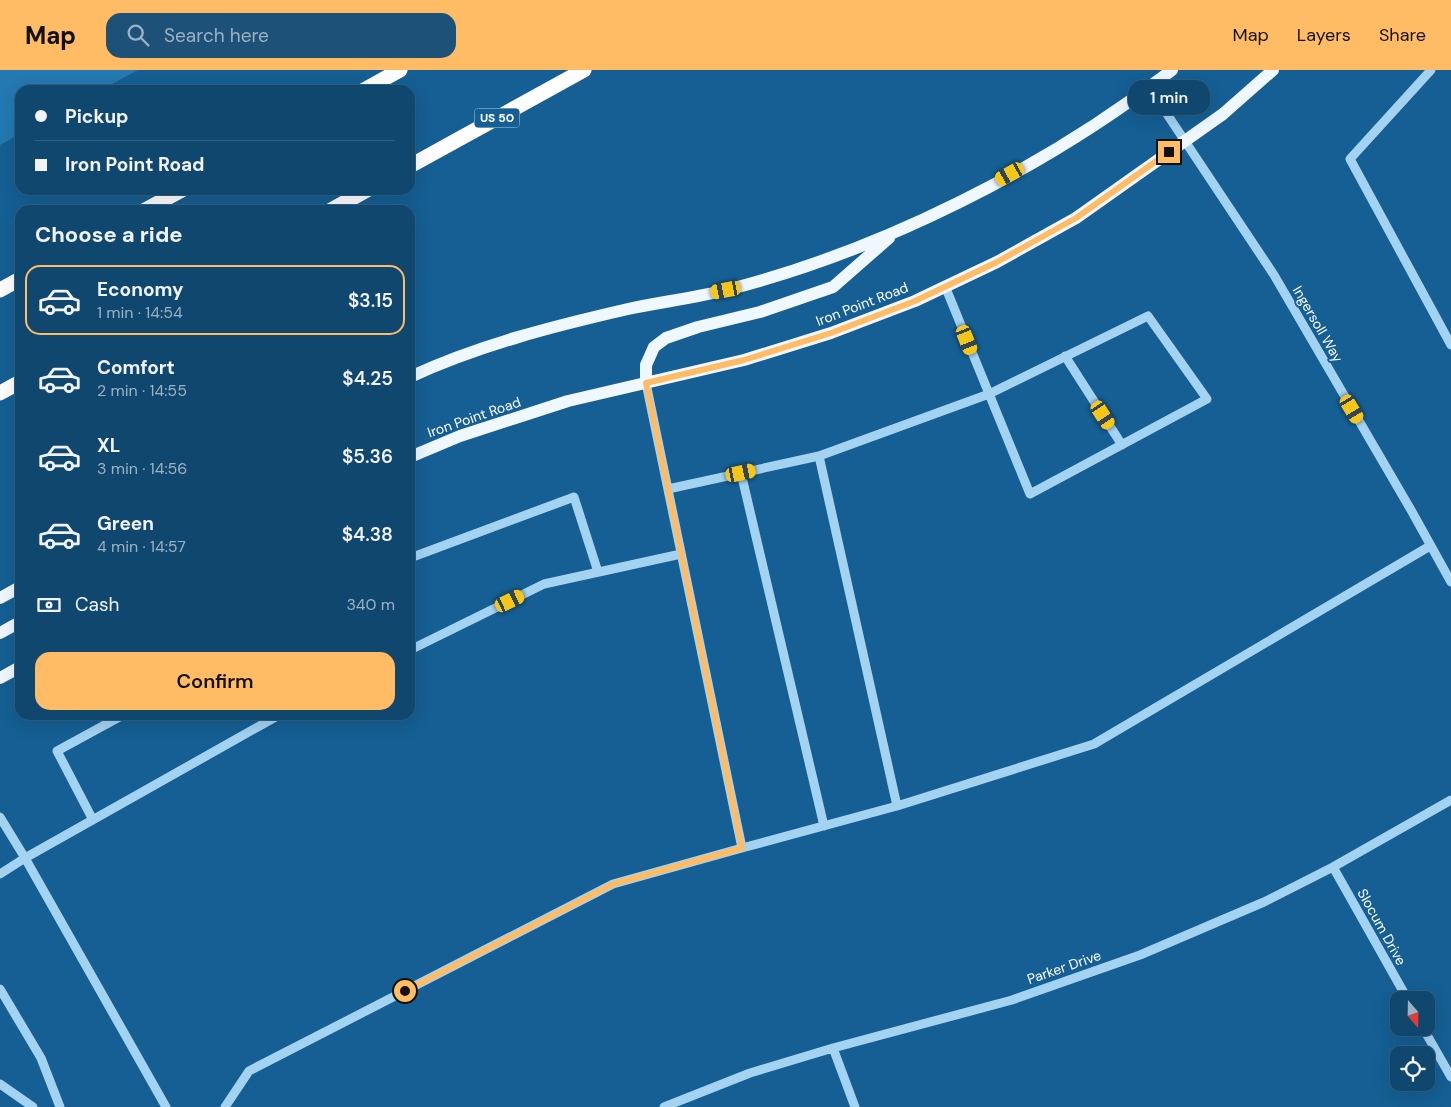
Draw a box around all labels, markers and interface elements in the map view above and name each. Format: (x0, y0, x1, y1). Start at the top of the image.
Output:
search box (106, 13, 456, 58)
text: Map (25, 20, 76, 51)
icon: search (124, 21, 152, 49)
text: Search here (164, 23, 269, 48)
text: Map (1233, 23, 1269, 47)
text: Layers (1297, 23, 1351, 47)
text: Share (1379, 23, 1426, 47)
callout: 1 min (1128, 79, 1210, 114)
text: 1 min (1150, 87, 1188, 108)
text: Pickup (65, 104, 129, 129)
road number: US 50 (474, 108, 520, 128)
route end (1158, 141, 1180, 163)
text: Iron Point Road (65, 152, 205, 177)
car (993, 160, 1026, 188)
text: Choose a ride (35, 220, 183, 249)
text: Economy (97, 277, 184, 302)
icon: car (37, 278, 82, 323)
street label: Iron Point Road (813, 278, 911, 330)
car (709, 280, 742, 300)
street label: Ingersoll Way (1289, 283, 1347, 366)
text: $3.15 (348, 288, 393, 313)
text: 1 min · 14:54 (97, 302, 183, 323)
car (954, 323, 979, 357)
text: Comfort (97, 355, 175, 380)
icon: car (37, 356, 82, 401)
text: $4.25 (342, 366, 393, 391)
text: 2 min · 14:55 (97, 380, 187, 401)
car (1337, 392, 1366, 426)
street label: Iron Point Road (425, 393, 523, 441)
car (1088, 398, 1117, 432)
text: XL (97, 433, 120, 458)
icon: car (37, 434, 82, 479)
text: $5.36 (342, 444, 393, 469)
text: 3 min · 14:56 (97, 458, 187, 479)
car (724, 463, 757, 483)
text: Green (97, 511, 154, 536)
icon: car (37, 512, 82, 557)
text: $4.38 (342, 522, 393, 547)
text: 4 min · 14:57 (97, 536, 186, 557)
car (493, 588, 526, 614)
icon: cash (35, 591, 63, 619)
text: Cash (75, 592, 119, 617)
text: 340 m (346, 594, 395, 615)
button: Confirm (35, 652, 395, 710)
street label: Slocum Drive (1354, 885, 1410, 969)
street label: Parker Drive (1025, 946, 1103, 988)
route start (394, 980, 416, 1002)
north arrow (1390, 991, 1435, 1036)
map controls (1390, 991, 1435, 1091)
button: locate (1390, 1046, 1435, 1091)

